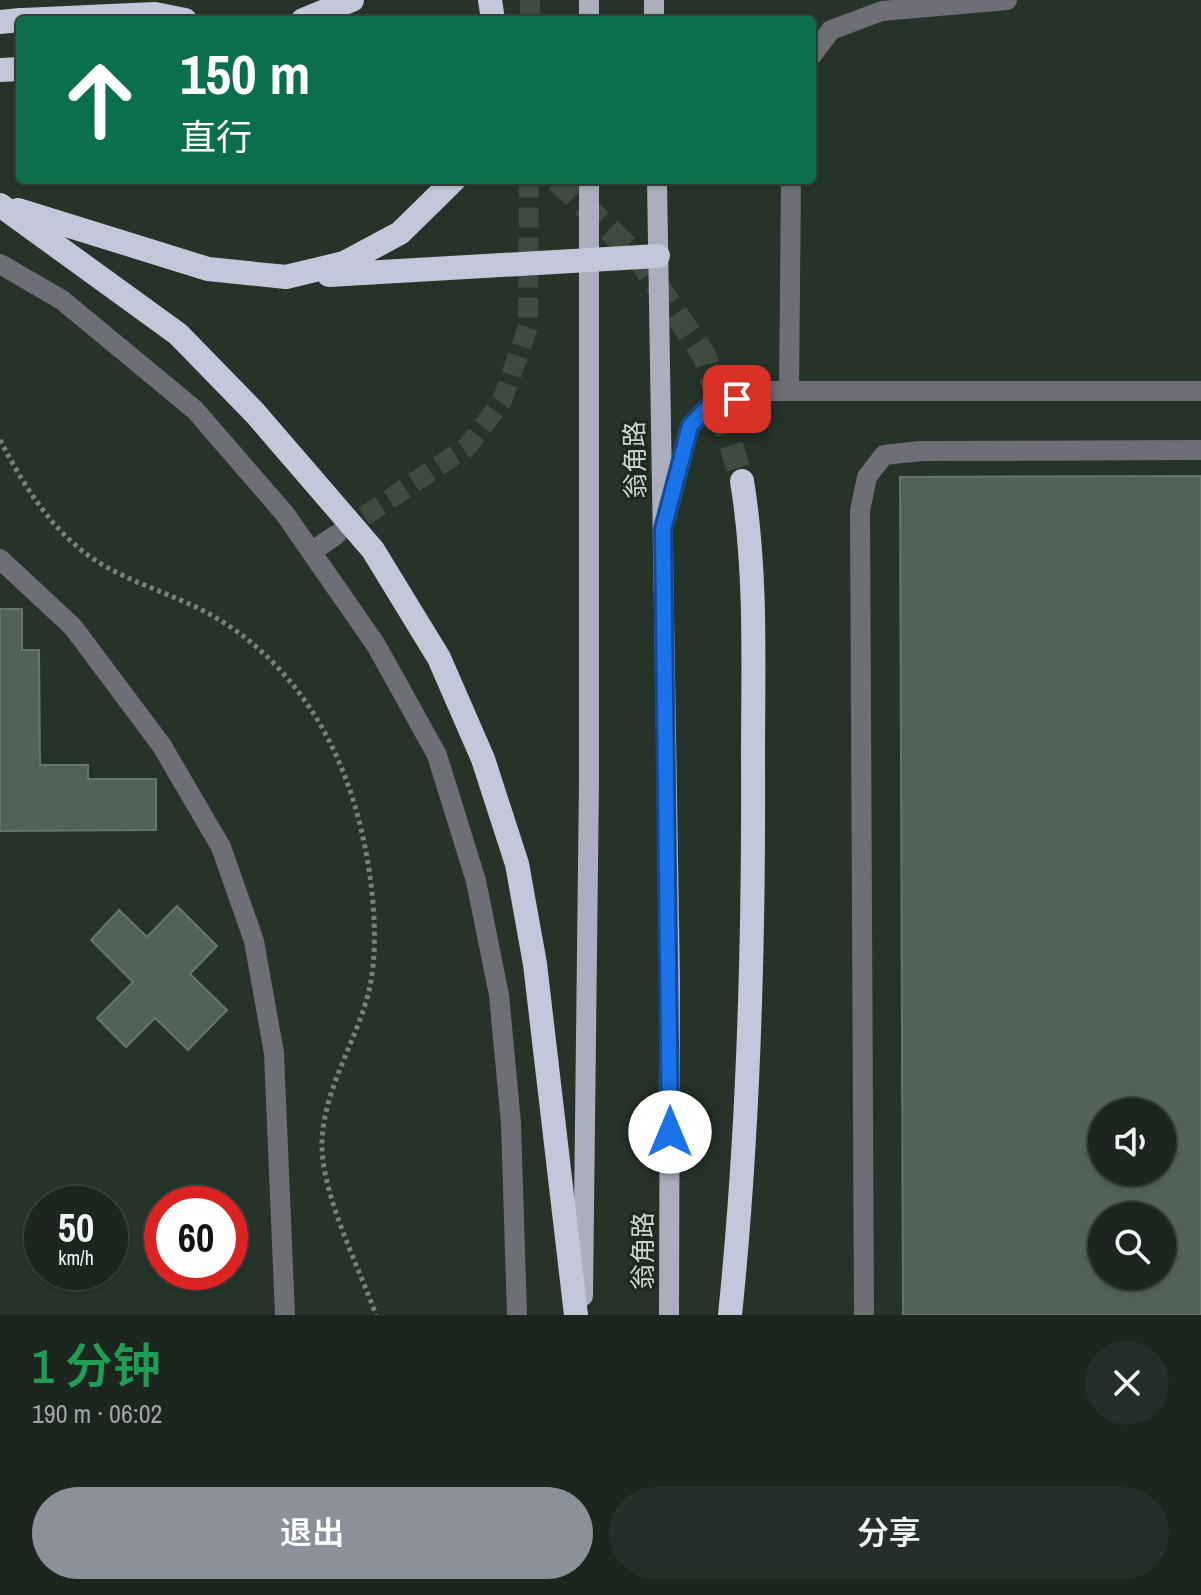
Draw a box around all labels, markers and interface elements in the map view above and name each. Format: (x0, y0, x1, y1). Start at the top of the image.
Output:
text: 150 m (180, 36, 310, 111)
icon: ahead (48, 48, 152, 152)
text: 直行 (180, 113, 252, 161)
pin (703, 365, 771, 433)
icon: arrive (715, 377, 759, 421)
street label: 翁角路 (616, 421, 653, 499)
position arrow (628, 1090, 712, 1174)
map controls (1088, 1098, 1176, 1290)
button: sound (1088, 1098, 1176, 1186)
speed limit sign: 60 (144, 1186, 248, 1290)
text: 50 (58, 1201, 94, 1254)
button: search (1088, 1202, 1176, 1290)
street label: 翁角路 (625, 1212, 660, 1290)
text: km/h (58, 1244, 94, 1271)
text: 1 分钟 (32, 1333, 161, 1398)
button: close (1085, 1341, 1169, 1425)
text: 190 m · 06:02 (32, 1396, 162, 1431)
button: 退出 (32, 1487, 593, 1579)
button: 分享 (609, 1487, 1169, 1579)

